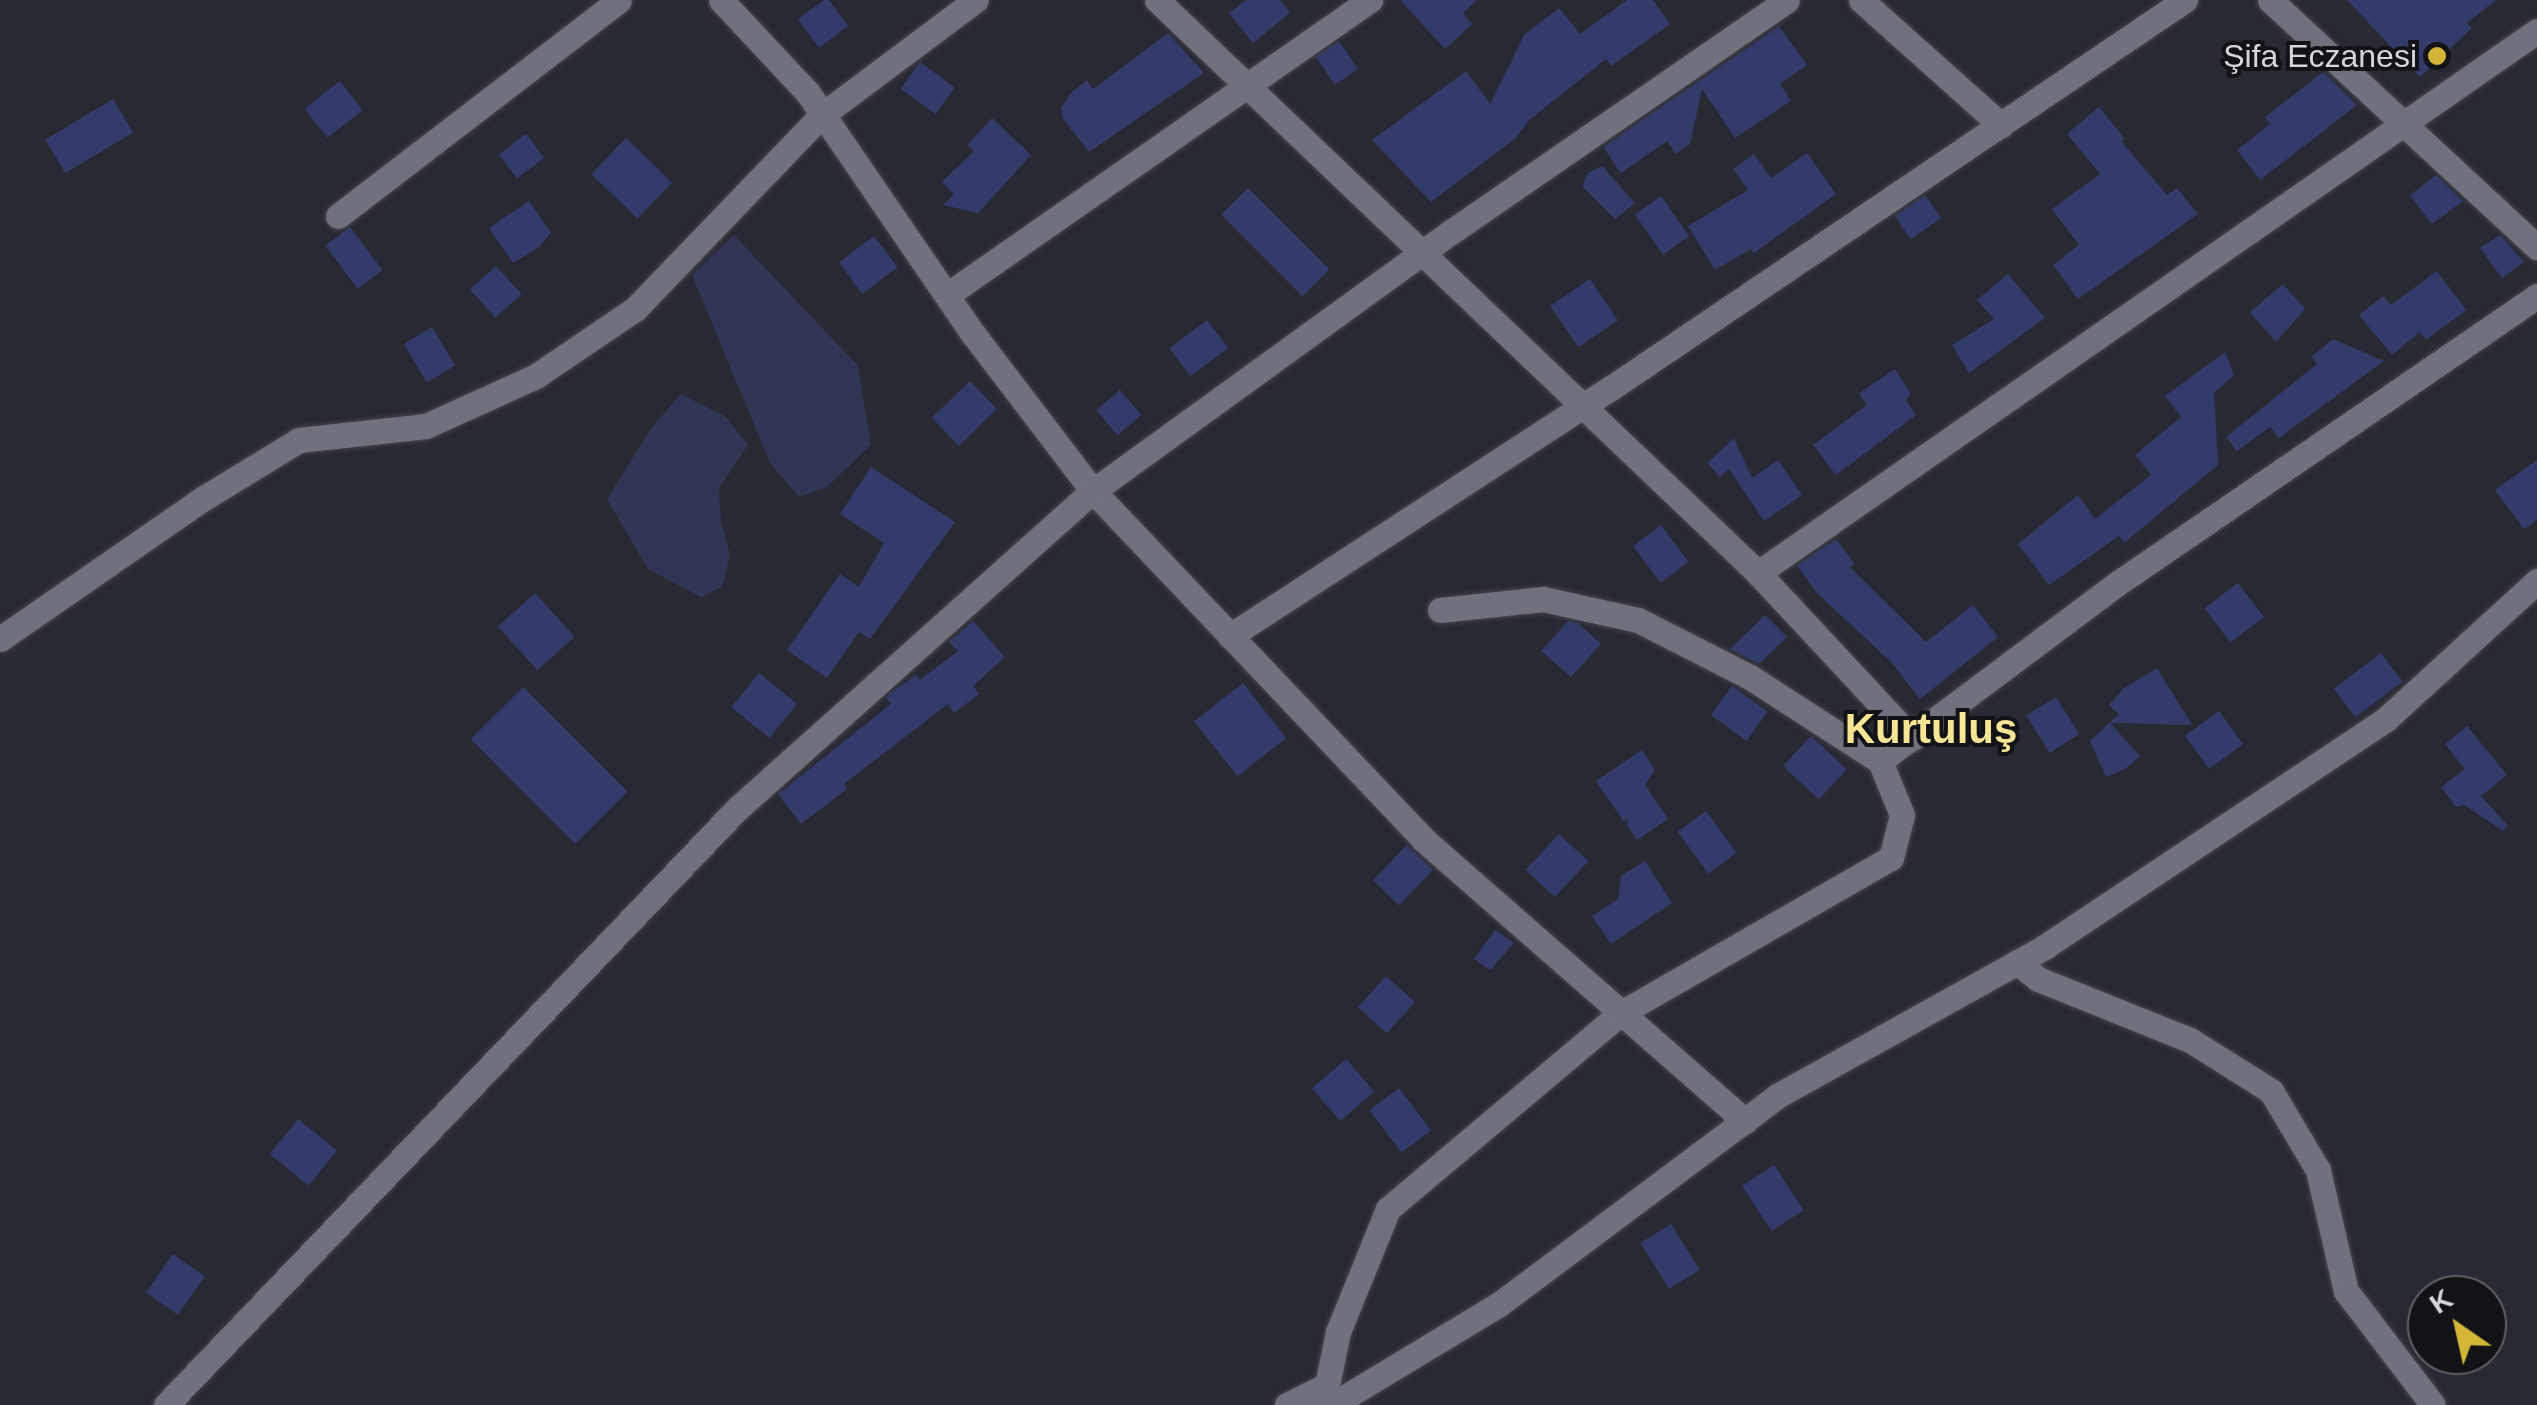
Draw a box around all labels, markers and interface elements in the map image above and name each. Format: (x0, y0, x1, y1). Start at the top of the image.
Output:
place label: Şifa Eczanesi (2223, 37, 2417, 75)
marker: Şifa Eczanesi (2426, 45, 2448, 67)
district label: Kurtuluş (1845, 704, 2017, 754)
north arrow (2407, 1275, 2507, 1375)
text: K (2424, 1283, 2458, 1320)

